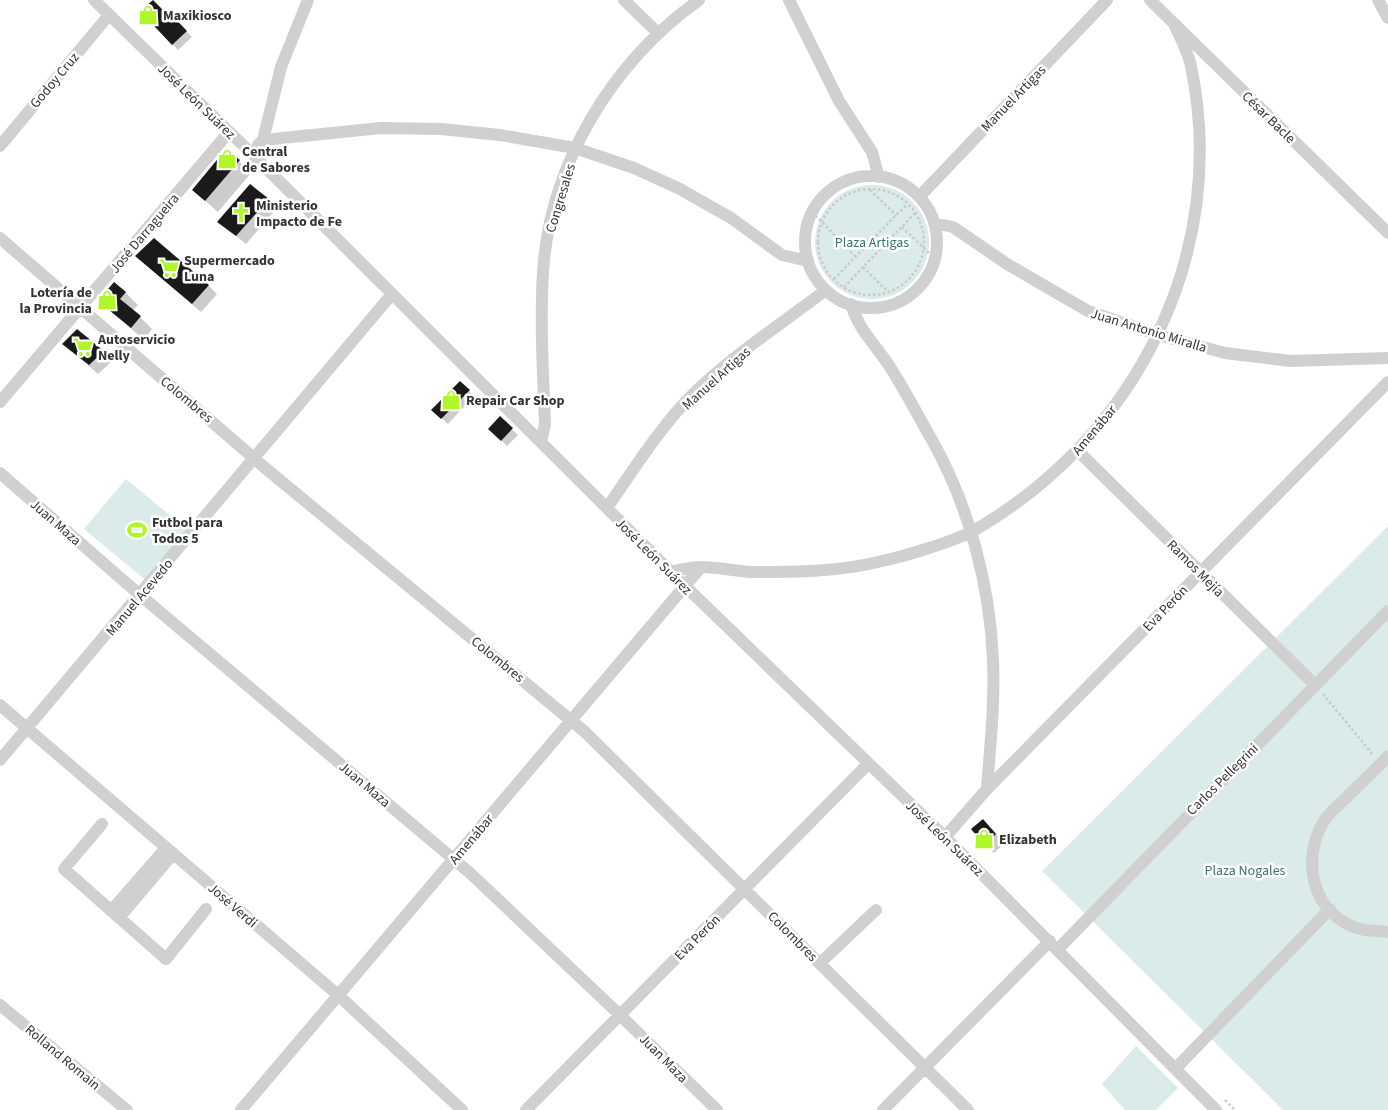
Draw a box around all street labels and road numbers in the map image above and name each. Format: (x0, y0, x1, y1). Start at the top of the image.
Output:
street label: Godoy Cruz (25, 48, 84, 113)
street label: José León Suárez (153, 59, 240, 144)
street label: Manuel Artigas (977, 61, 1051, 137)
street label: César Bacle (1237, 87, 1300, 148)
street label: Congresales (541, 161, 581, 235)
street label: José Darragueira (105, 189, 184, 278)
street label: Juan Antonio Miralla (1088, 304, 1209, 358)
street label: Manuel Artigas (678, 342, 755, 415)
street label: Colombres (156, 372, 217, 428)
street label: Amenábar (1068, 401, 1122, 460)
street label: Juan Maza (25, 495, 85, 551)
street label: José León Suárez (610, 514, 696, 600)
street label: Ramos Mejía (1162, 536, 1228, 602)
street label: Manuel Acevedo (101, 555, 178, 641)
street label: Eva Perón (1138, 581, 1193, 636)
street label: Colombres (466, 632, 528, 688)
street label: Carlos Pellegrini (1182, 739, 1263, 820)
street label: Juan Maza (334, 757, 394, 812)
street label: José León Suárez (901, 796, 988, 881)
street label: Amenábar (445, 810, 499, 869)
street label: José Verdi (203, 879, 261, 933)
street label: Colombres (763, 907, 822, 966)
street label: Eva Perón (670, 910, 725, 965)
street label: Rolland Romain (20, 1020, 104, 1095)
street label: Juan Maza (634, 1030, 692, 1088)

